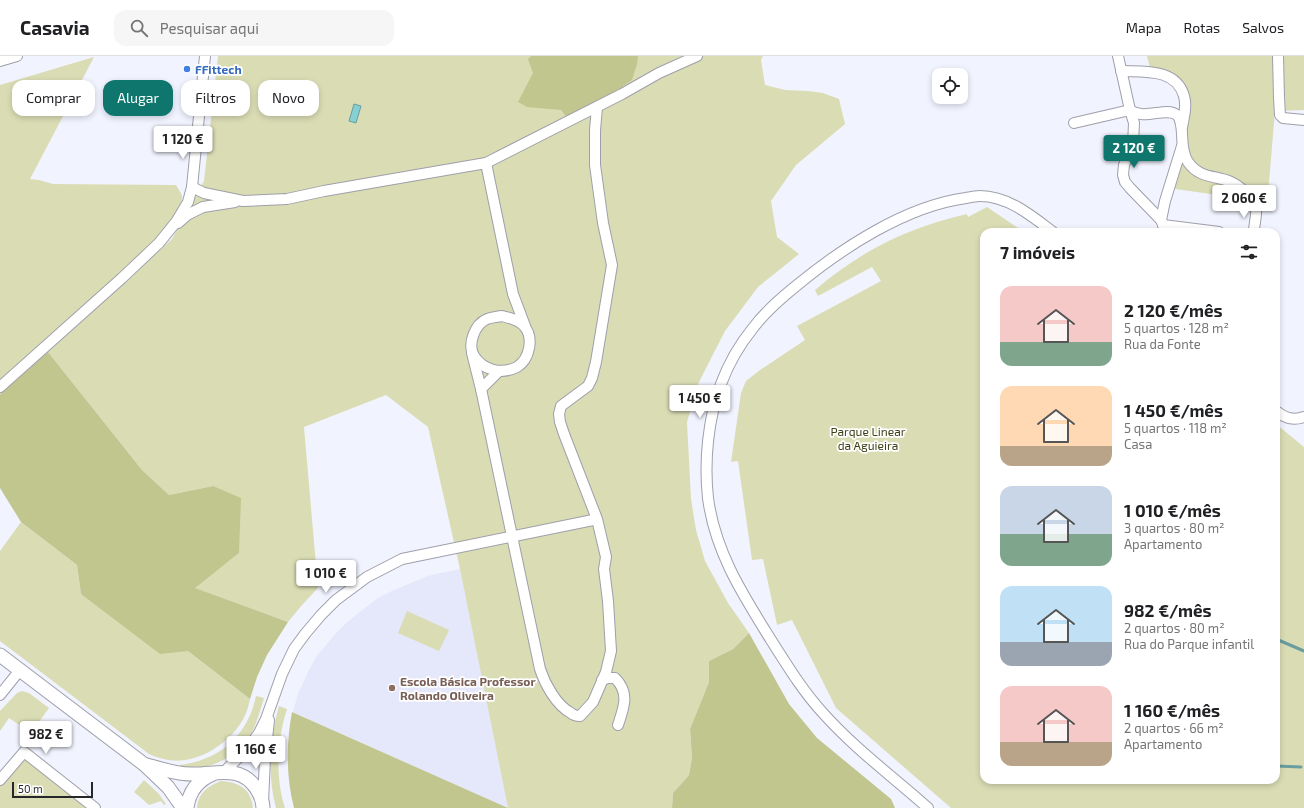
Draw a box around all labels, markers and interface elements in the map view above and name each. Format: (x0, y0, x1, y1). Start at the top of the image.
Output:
search box (114, 10, 394, 46)
text: Casavia (20, 16, 90, 39)
icon: search (128, 17, 150, 39)
text: Pesquisar aqui (160, 19, 259, 37)
text: Mapa (1126, 19, 1162, 36)
text: Rotas (1184, 19, 1220, 36)
text: Salvos (1242, 19, 1284, 36)
place label: FFittech (195, 62, 242, 76)
marker: FFittech (182, 64, 192, 74)
map controls (932, 68, 968, 104)
button: locate (932, 68, 968, 104)
chip: Comprar (12, 80, 95, 116)
chip: Alugar (103, 80, 173, 116)
chip: Filtros (181, 80, 250, 116)
chip: Novo (258, 80, 319, 116)
pin: 1 120 € (146, 126, 220, 160)
text: 1 120 € (163, 131, 203, 147)
pin: 2 120 € (1097, 135, 1171, 169)
text: 2 120 € (1113, 140, 1155, 156)
pin: 2 060 € (1207, 185, 1281, 219)
text: 2 060 € (1221, 190, 1267, 206)
icon: filters (1238, 241, 1260, 263)
text: 7 imóveis (1000, 242, 1075, 262)
text: 2 120 €/mês (1124, 300, 1223, 320)
icon: home (1032, 302, 1080, 350)
text: 5 quartos · 128 m² (1124, 320, 1229, 336)
text: Rua da Fonte (1124, 336, 1201, 352)
pin: 1 450 € (663, 385, 737, 419)
text: 1 450 € (678, 390, 722, 406)
text: 1 450 €/mês (1124, 400, 1223, 420)
icon: home (1032, 402, 1080, 450)
text: 5 quartos · 118 m² (1124, 420, 1227, 436)
park label: Parque Linear da Aguieira (830, 424, 906, 452)
text: Casa (1124, 436, 1152, 452)
text: 1 010 €/mês (1124, 500, 1221, 520)
icon: home (1032, 502, 1080, 550)
text: 3 quartos · 80 m² (1124, 520, 1225, 536)
text: Apartamento (1124, 536, 1202, 552)
pin: 1 010 € (289, 560, 363, 594)
text: 1 010 € (305, 565, 347, 581)
text: 982 €/mês (1124, 600, 1212, 620)
icon: home (1032, 602, 1080, 650)
text: 2 quartos · 80 m² (1124, 620, 1225, 636)
text: Rua do Parque infantil (1124, 636, 1254, 652)
place label: Escola Básica Professor Rolando Oliveira (400, 674, 536, 702)
marker: Escola Básica Professor Rolando Oliveira (387, 683, 397, 693)
text: 1 160 €/mês (1124, 700, 1220, 720)
icon: home (1032, 702, 1080, 750)
text: 2 quartos · 66 m² (1124, 720, 1224, 736)
pin: 982 € (18, 721, 74, 755)
text: 982 € (29, 726, 63, 742)
pin: 1 160 € (219, 736, 293, 770)
text: Apartamento (1124, 736, 1202, 752)
text: 1 160 € (235, 741, 277, 757)
scale bar (12, 780, 93, 799)
text: 50 m (18, 782, 43, 795)

